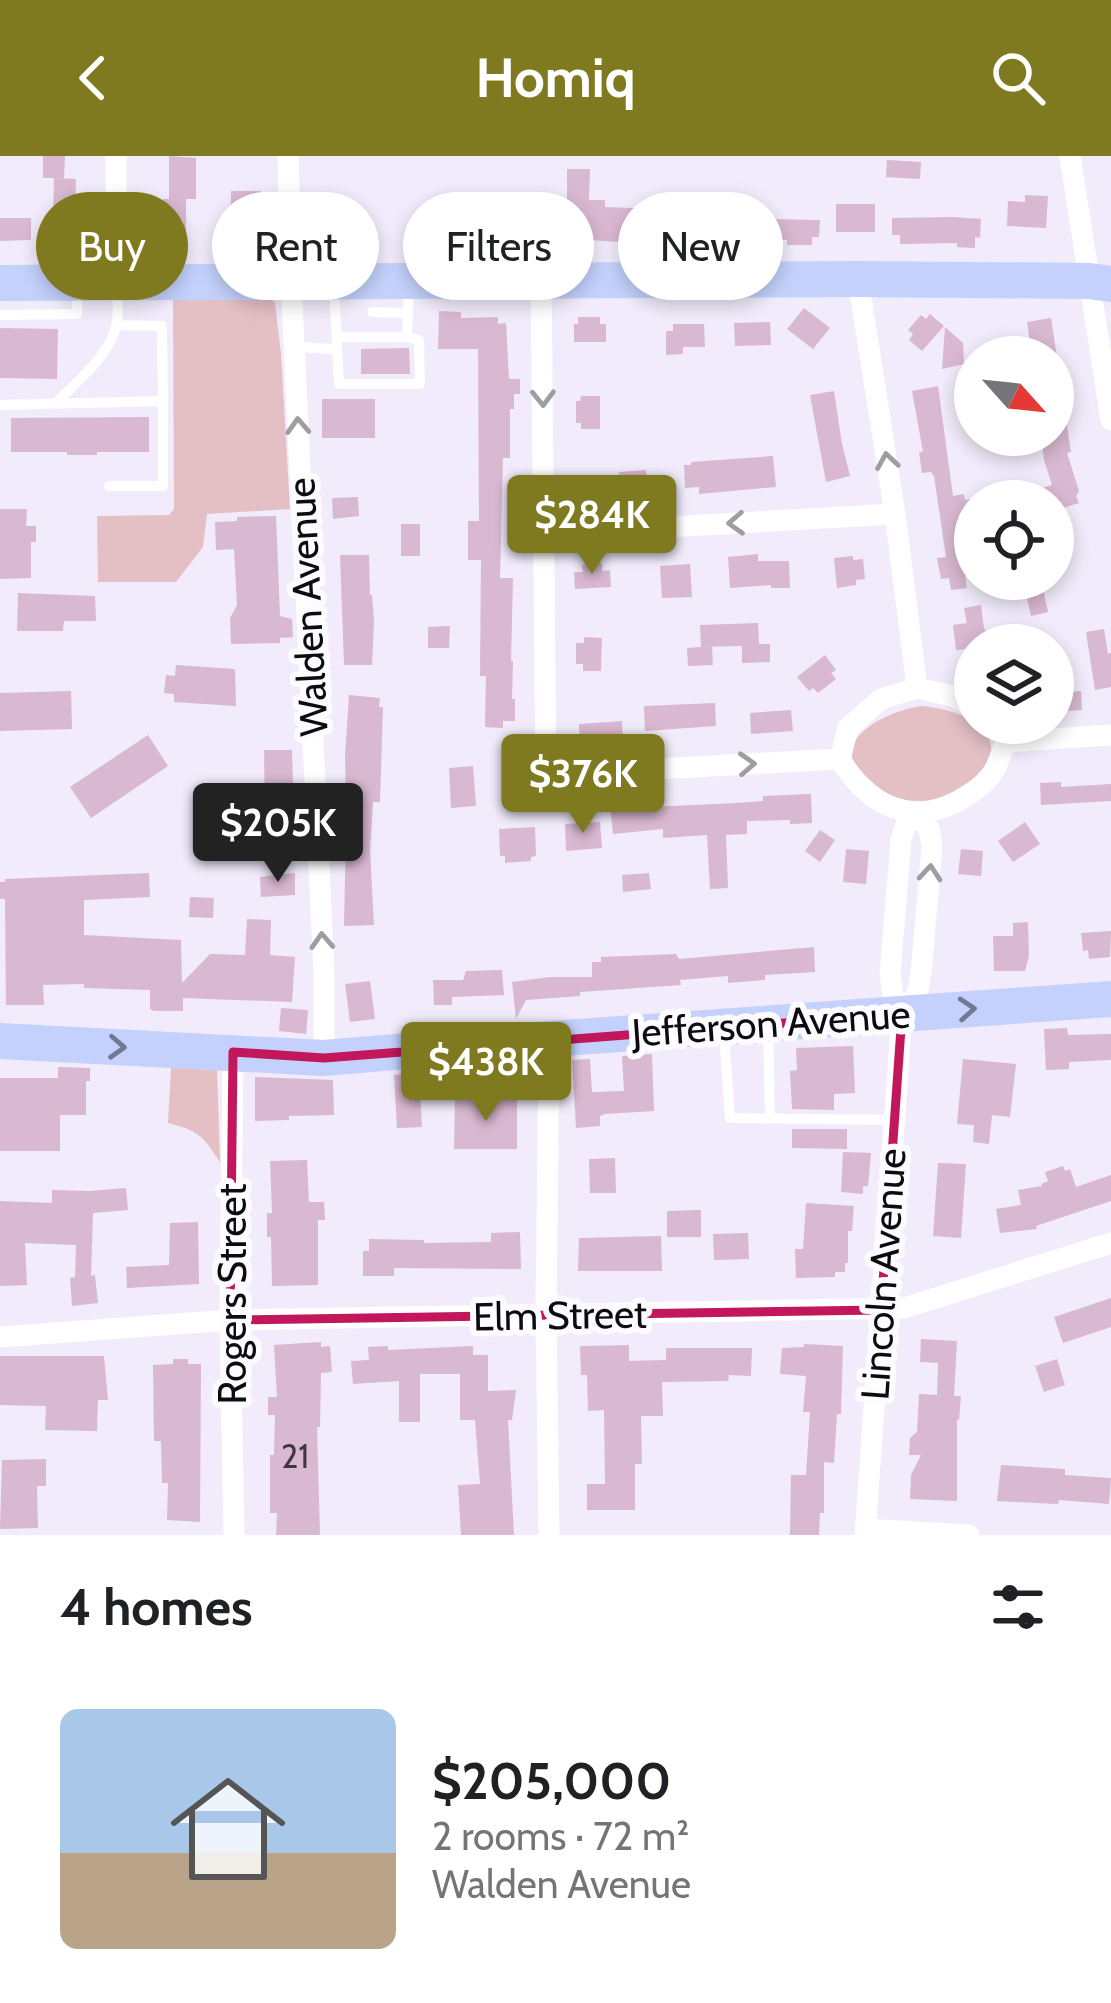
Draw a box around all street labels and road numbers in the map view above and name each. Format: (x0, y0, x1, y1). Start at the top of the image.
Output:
street label: Walden Avenue (276, 476, 338, 738)
street label: Jefferson Avenue (629, 989, 912, 1057)
street label: Lincoln Avenue (850, 1147, 916, 1401)
street label: Rogers Street (208, 1183, 256, 1405)
street label: Elm Street (473, 1289, 647, 1341)

